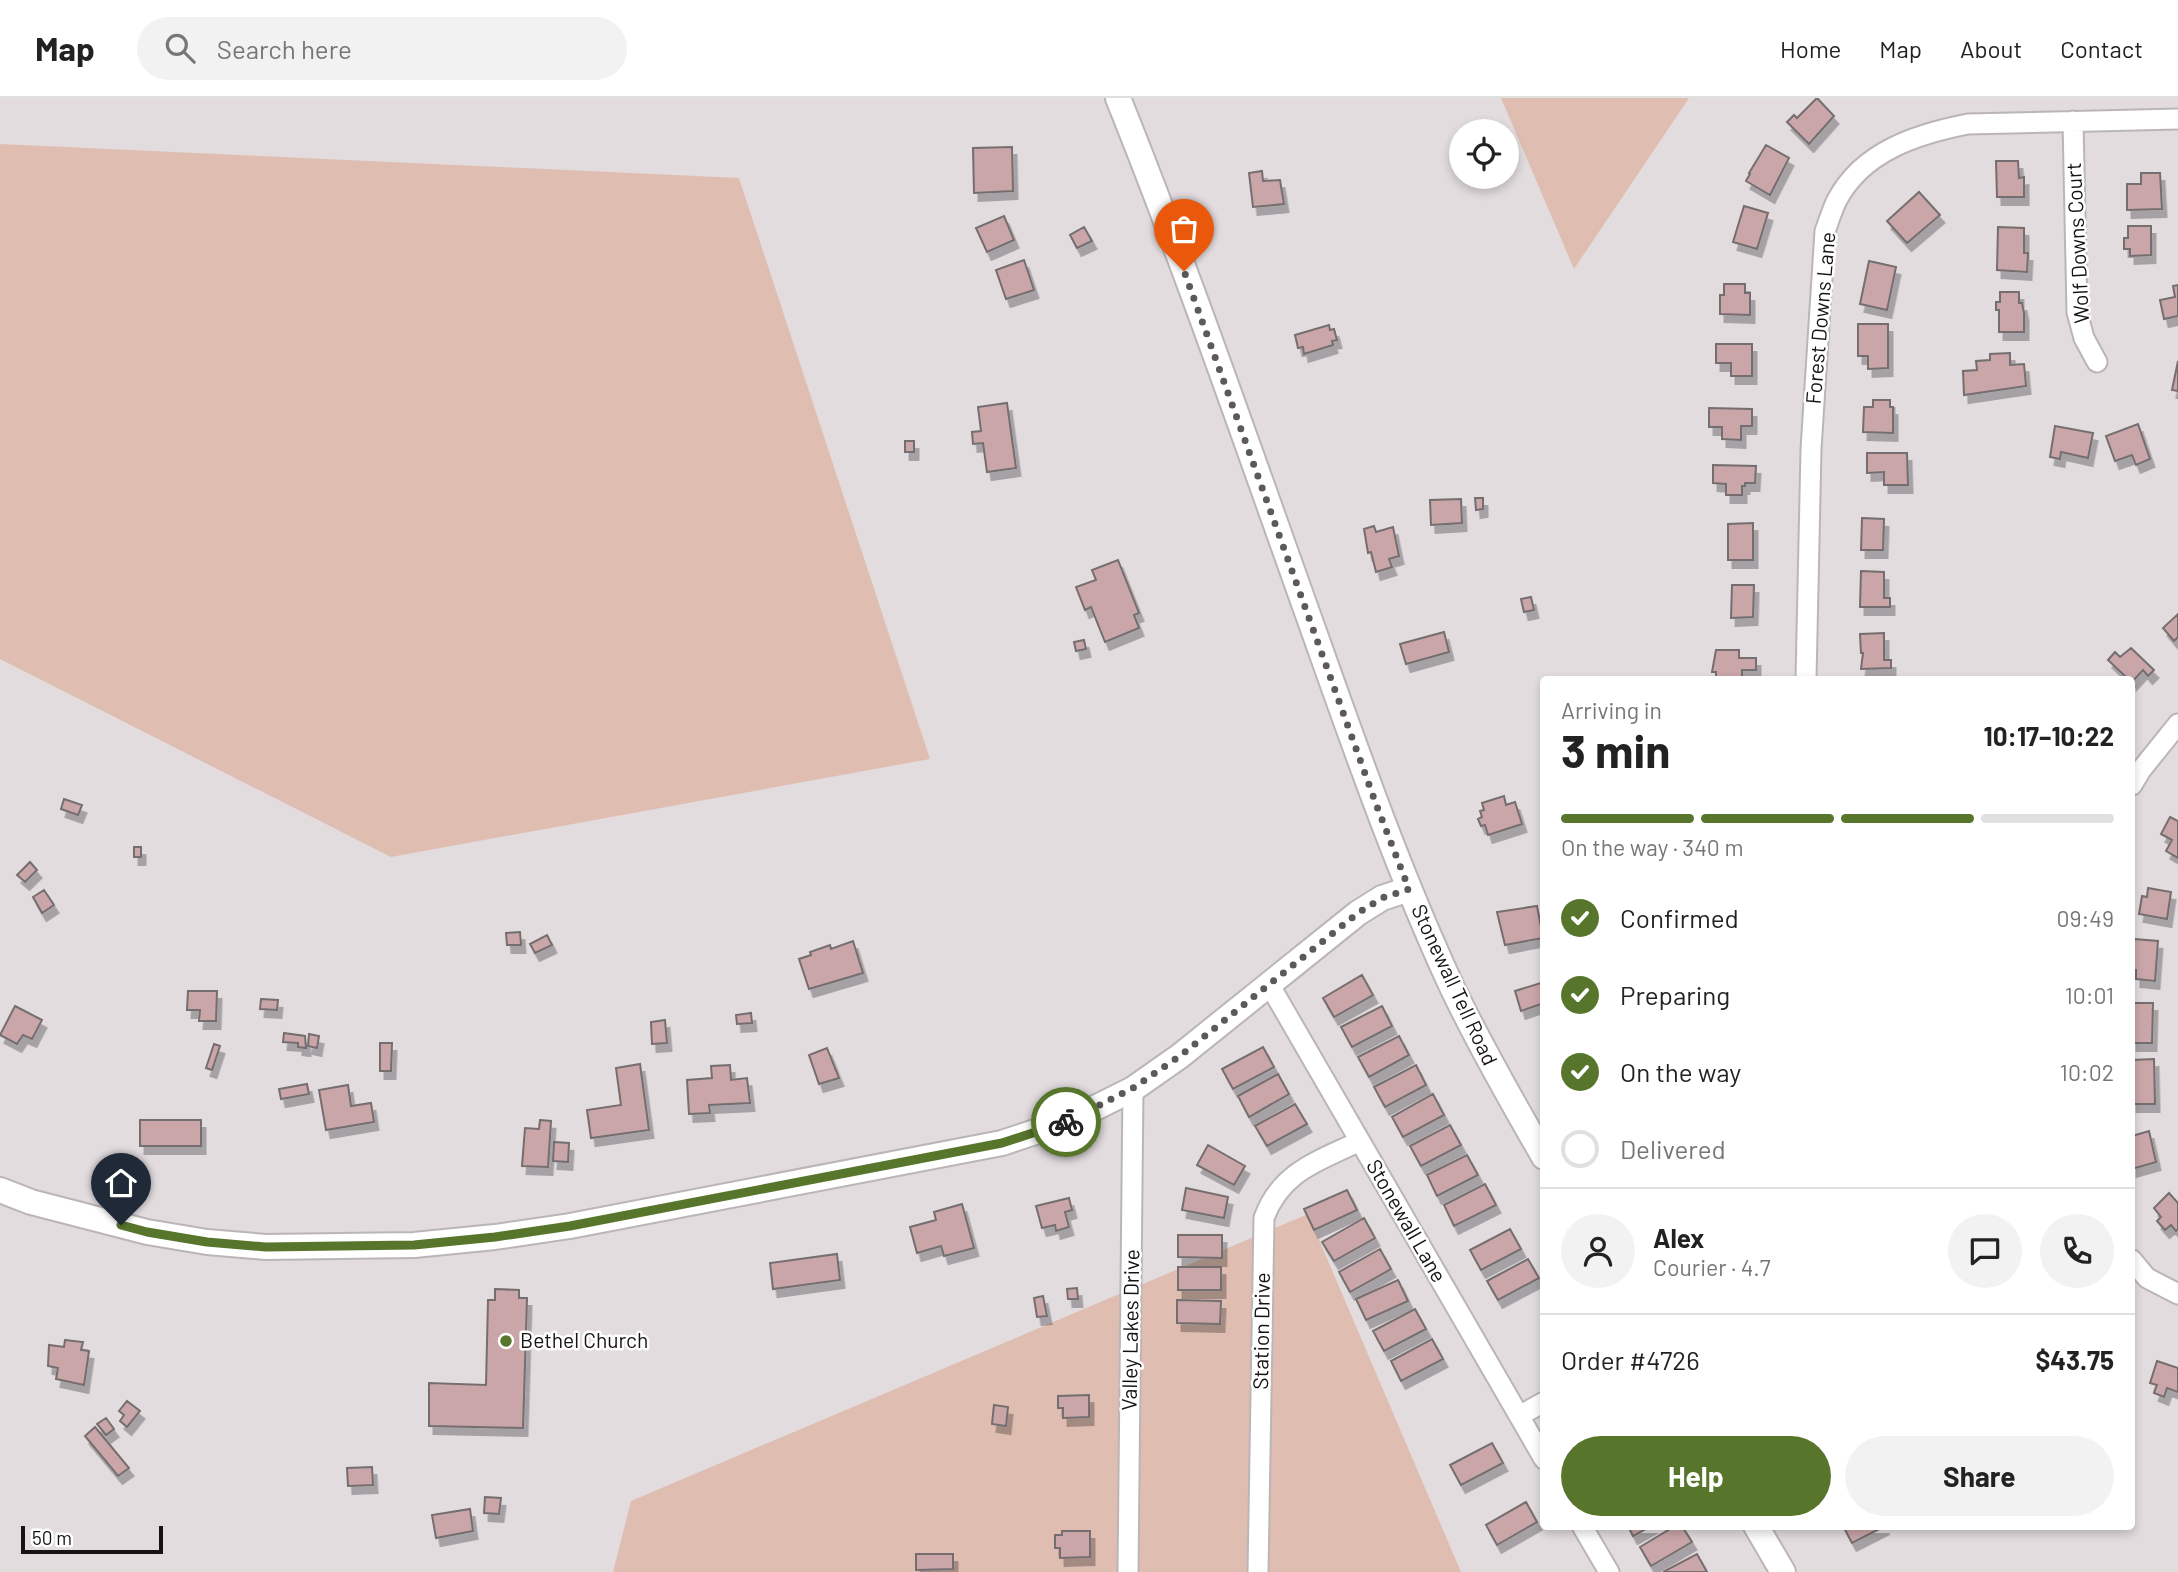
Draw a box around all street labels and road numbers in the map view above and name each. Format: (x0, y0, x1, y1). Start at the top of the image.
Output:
street label: Wolf Downs Court (2060, 162, 2093, 324)
street label: Forest Downs Lane (1800, 231, 1839, 405)
street label: Stonewall Tell Road (1407, 900, 1504, 1069)
street label: Stonewall Lane (1362, 1154, 1453, 1286)
street label: Valley Lakes Drive (1116, 1249, 1143, 1411)
street label: Station Drive (1247, 1272, 1274, 1390)

